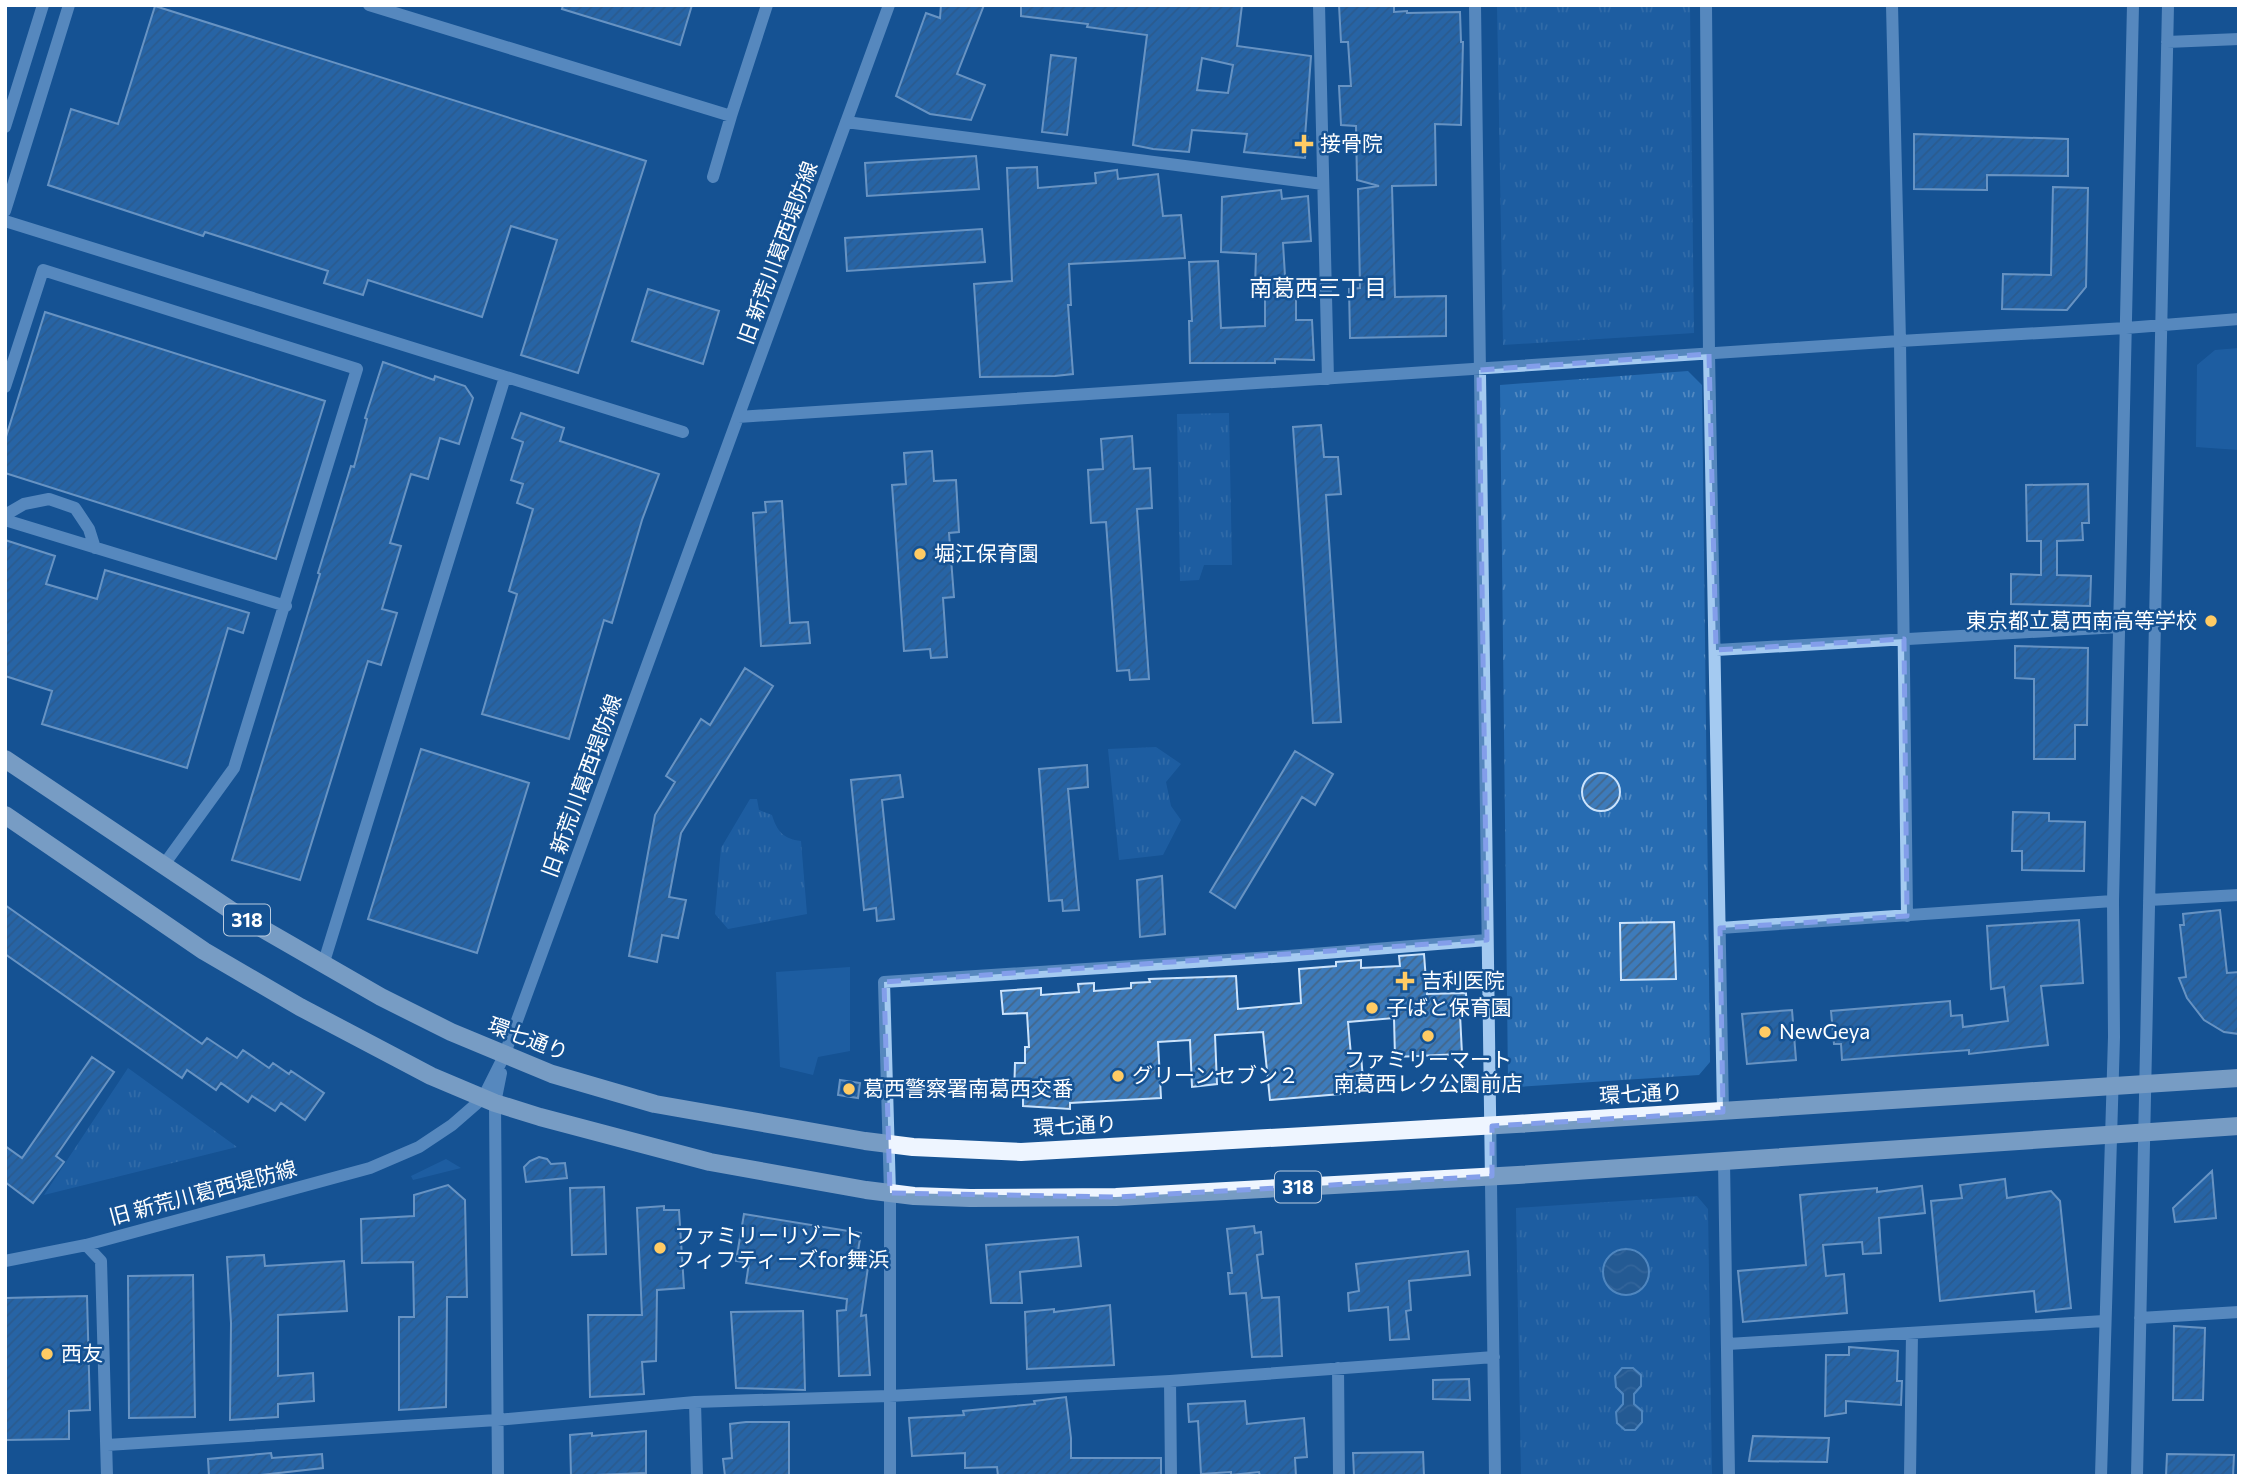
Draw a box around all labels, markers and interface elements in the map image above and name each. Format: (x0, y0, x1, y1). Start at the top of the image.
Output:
place label: 接骨院 (1320, 130, 1383, 155)
marker: 接骨院 (1294, 134, 1314, 154)
street label: 旧 新荒川葛西堤防線 (732, 158, 821, 347)
district label: 南葛西三丁目 (1249, 273, 1387, 301)
place label: 堀江保育園 (934, 540, 1039, 565)
marker: 堀江保育園 (912, 546, 928, 562)
place label: 東京都立葛西南高等学校 (1966, 607, 2197, 632)
marker: 東京都立葛西南高等学校 (2203, 613, 2219, 629)
street label: 旧 新荒川葛西堤防線 (536, 691, 625, 880)
road number: 318 (224, 904, 270, 936)
place label: 吉利医院 (1421, 967, 1505, 992)
marker: 吉利医院 (1395, 971, 1415, 991)
place label: 子ばと保育園 (1386, 994, 1512, 1019)
marker: 子ばと保育園 (1364, 1000, 1380, 1016)
street label: 環七通り (485, 1011, 572, 1064)
place label: NewGeya (1779, 1018, 1870, 1043)
marker: NewGeya (1757, 1024, 1773, 1040)
marker: ファミリーマート 南葛西レク公園前店 (1420, 1028, 1436, 1044)
place label: ファミリーマート 南葛西レク公園前店 (1334, 1046, 1523, 1095)
place label: グリーンセブン２ (1132, 1062, 1299, 1087)
marker: グリーンセブン２ (1110, 1068, 1126, 1084)
place label: 葛西警察署南葛西交番 (863, 1075, 1073, 1100)
street label: 環七通り (1598, 1078, 1684, 1107)
marker: 葛西警察署南葛西交番 (841, 1081, 857, 1097)
street label: 環七通り (1032, 1110, 1118, 1139)
street label: 旧 新荒川葛西堤防線 (106, 1154, 299, 1229)
road number: 318 (1275, 1172, 1321, 1203)
place label: ファミリーリゾート フィフティーズfor舞浜 (674, 1222, 889, 1271)
marker: ファミリーリゾート フィフティーズfor舞浜 (652, 1240, 668, 1256)
place label: 西友 (61, 1340, 103, 1365)
marker: 西友 (39, 1346, 55, 1362)

